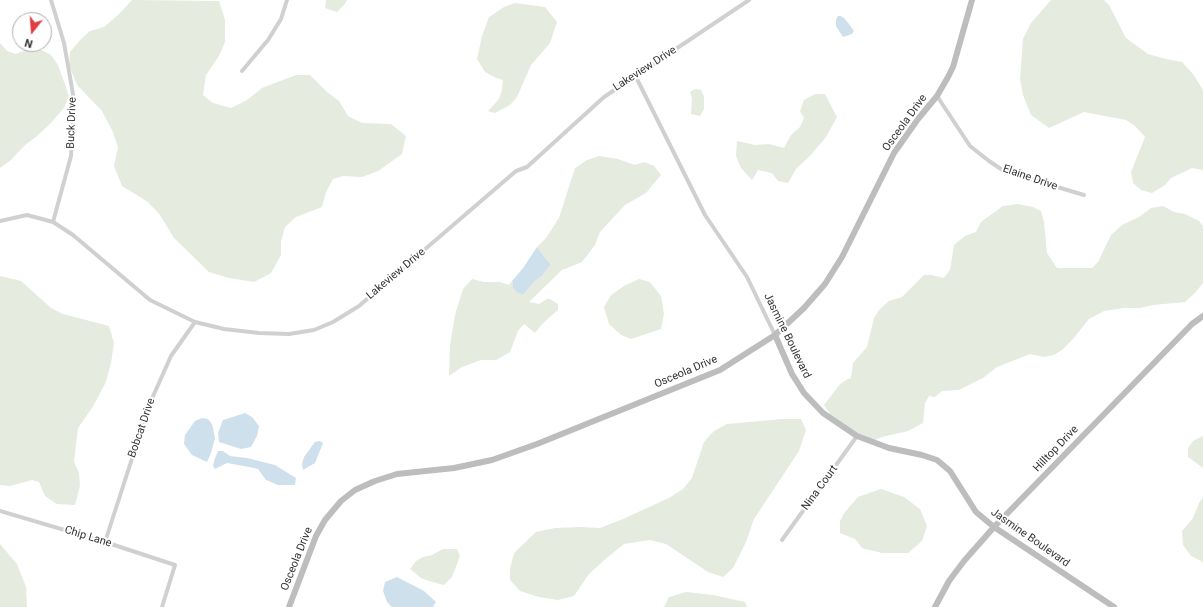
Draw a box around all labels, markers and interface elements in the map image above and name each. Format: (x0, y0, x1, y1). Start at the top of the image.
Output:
north arrow (12, 12, 52, 52)
text: N (23, 36, 34, 50)
street label: Lakeview Drive (611, 44, 679, 94)
street label: Osceola Drive (880, 92, 930, 154)
street label: Buck Drive (65, 97, 79, 149)
street label: Elaine Drive (1001, 162, 1059, 194)
street label: Lakeview Drive (364, 246, 428, 302)
street label: Jasmine Boulevard (761, 291, 813, 381)
street label: Osceola Drive (652, 353, 720, 391)
street label: Bobcat Drive (126, 397, 158, 459)
street label: Hilltop Drive (1031, 423, 1081, 475)
street label: Nina Court (799, 463, 841, 513)
street label: Jasmine Boulevard (988, 506, 1072, 570)
street label: Chip Lane (63, 524, 113, 550)
street label: Osceola Drive (278, 525, 316, 593)

